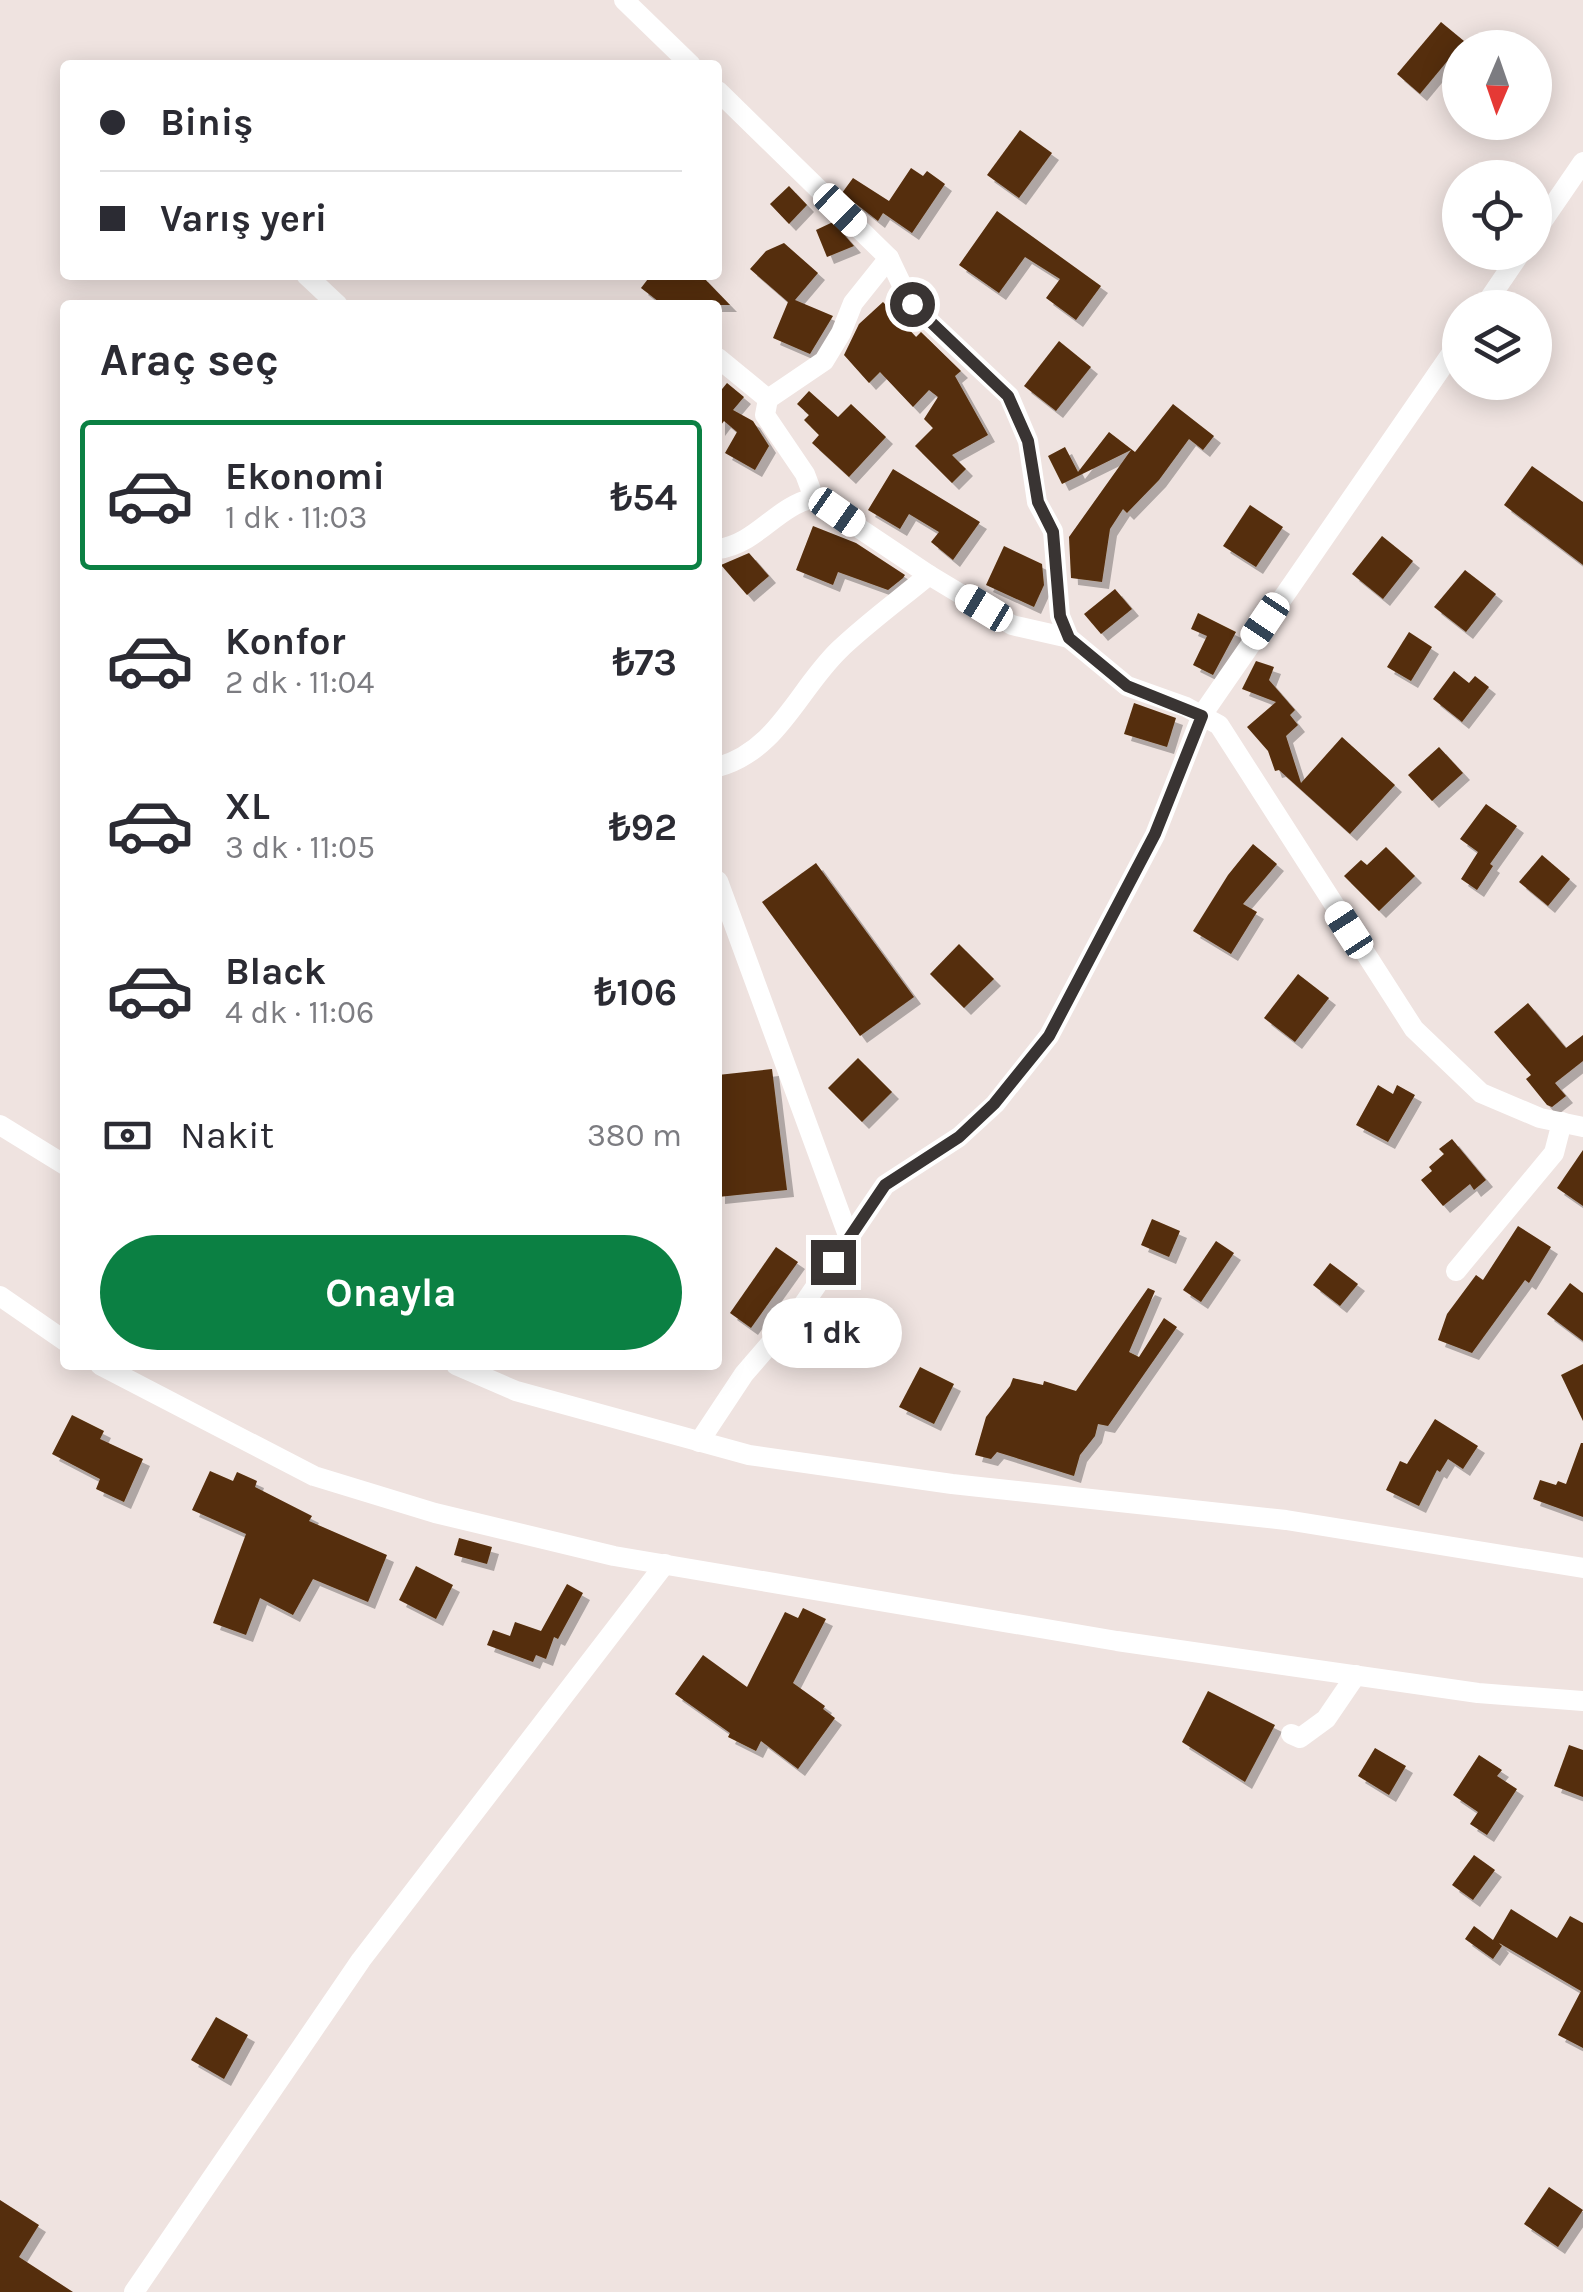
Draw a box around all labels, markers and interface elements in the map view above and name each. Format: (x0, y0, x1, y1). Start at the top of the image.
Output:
north arrow (1442, 30, 1552, 140)
map controls (1442, 30, 1552, 400)
text: Biniş (160, 100, 253, 145)
button: locate (1442, 160, 1552, 270)
car (808, 178, 872, 242)
text: Varış yeri (160, 196, 327, 241)
route start (890, 282, 935, 327)
button: layers (1442, 290, 1552, 400)
text: Araç seç (100, 334, 279, 386)
icon: car (105, 450, 195, 540)
text: Ekonomi (225, 454, 385, 499)
text: ₺54 (611, 475, 677, 520)
car (804, 483, 870, 541)
text: 1 dk · 11:03 (225, 499, 368, 536)
car (951, 580, 1017, 636)
car (1236, 588, 1294, 654)
icon: car (105, 615, 195, 705)
text: Konfor (225, 619, 345, 664)
text: ₺73 (613, 640, 677, 685)
text: 2 dk · 11:04 (225, 664, 374, 701)
icon: car (105, 780, 195, 870)
text: XL (225, 784, 270, 829)
text: ₺92 (609, 805, 677, 850)
text: 3 dk · 11:05 (225, 829, 375, 866)
car (1320, 897, 1378, 963)
icon: car (105, 945, 195, 1035)
text: Black (225, 949, 326, 994)
text: ₺106 (595, 970, 677, 1015)
text: 4 dk · 11:06 (225, 994, 374, 1031)
icon: cash (100, 1108, 155, 1163)
text: Nakit (180, 1113, 274, 1158)
text: 380 m (587, 1117, 682, 1154)
button: Onayla (100, 1235, 682, 1350)
route end (811, 1240, 856, 1285)
callout: 1 dk (763, 1297, 903, 1367)
text: 1 dk (803, 1314, 861, 1351)

